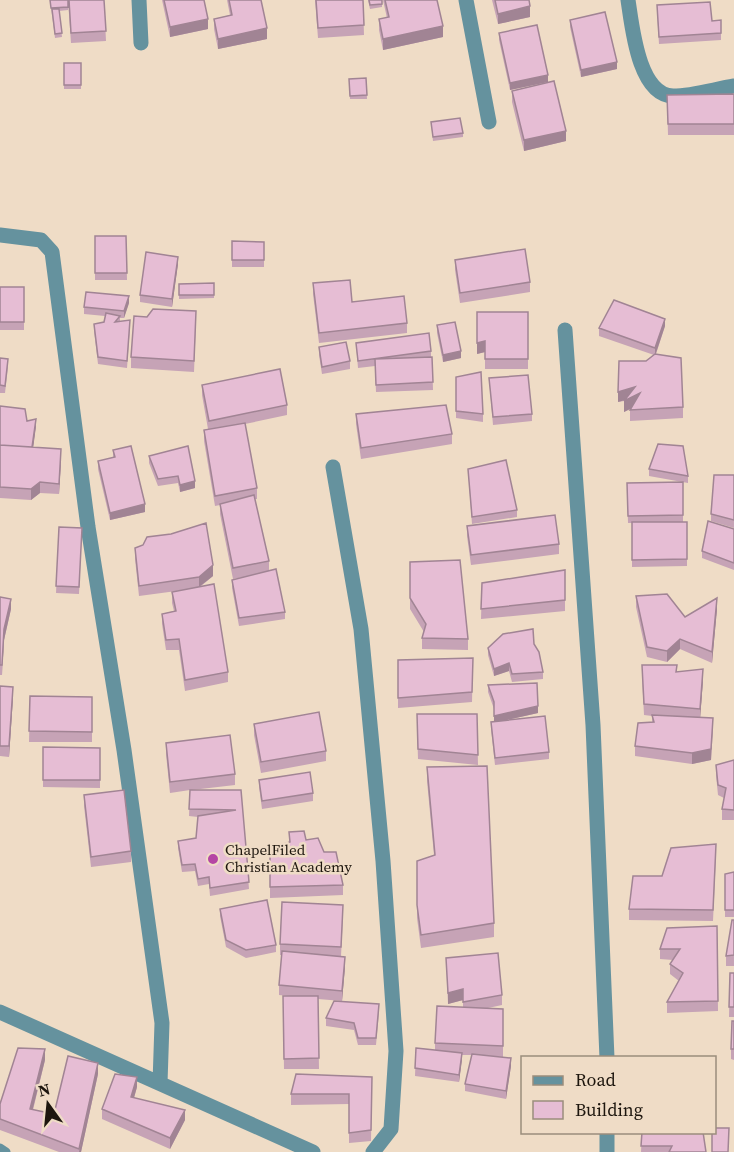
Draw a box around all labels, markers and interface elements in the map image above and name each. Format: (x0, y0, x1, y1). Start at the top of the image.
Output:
place label: ChapelFiled Christian Academy (225, 839, 352, 877)
marker: ChapelFiled Christian Academy (206, 852, 220, 866)
legend (521, 1056, 716, 1134)
text: Road (575, 1067, 616, 1092)
north arrow (18, 1074, 78, 1134)
text: N (36, 1077, 53, 1102)
text: Building (575, 1097, 643, 1122)

